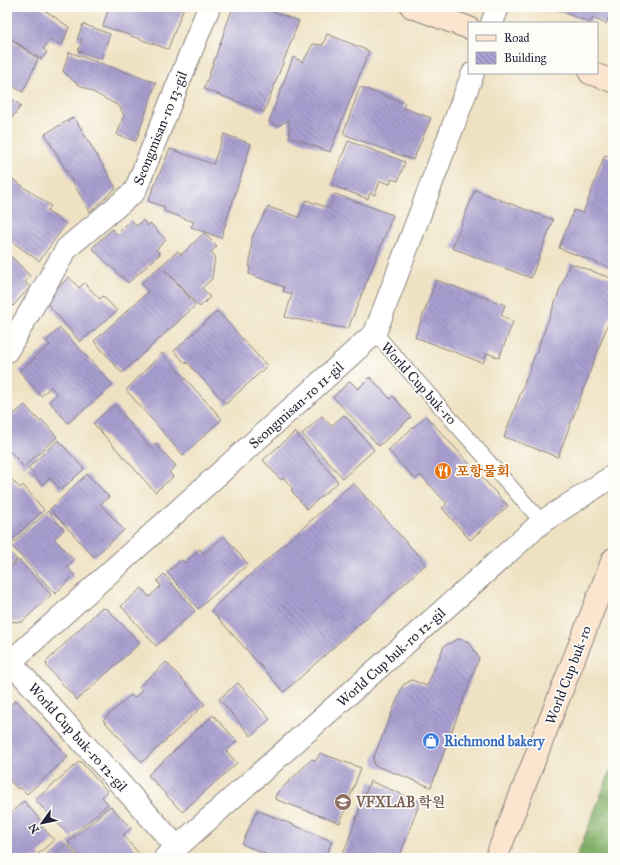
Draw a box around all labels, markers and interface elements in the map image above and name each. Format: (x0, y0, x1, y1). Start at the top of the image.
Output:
legend (468, 22, 598, 74)
text: Road (504, 31, 530, 45)
text: Building (504, 51, 547, 66)
street label: Seongmisan-ro 13-gil (130, 68, 191, 188)
street label: World Cup buk-ro (377, 339, 460, 428)
street label: Seongmisan-ro 11-gil (246, 358, 347, 452)
restaurant icon: 포항물회 (433, 461, 453, 481)
place label: 포항물회 (456, 463, 510, 480)
street label: World Cup buk-ro 12-gil (334, 604, 449, 711)
street label: World Cup buk-ro (542, 623, 595, 727)
street label: World Cup buk-ro 12-gil (24, 680, 131, 795)
shop icon: Richmond bakery (421, 731, 441, 751)
place label: Richmond bakery (444, 733, 546, 751)
school or university icon: VFXLAB 학원 (333, 792, 353, 812)
place label: VFXLAB 학원 (355, 794, 445, 811)
north arrow (22, 803, 62, 843)
text: N (26, 820, 42, 836)

